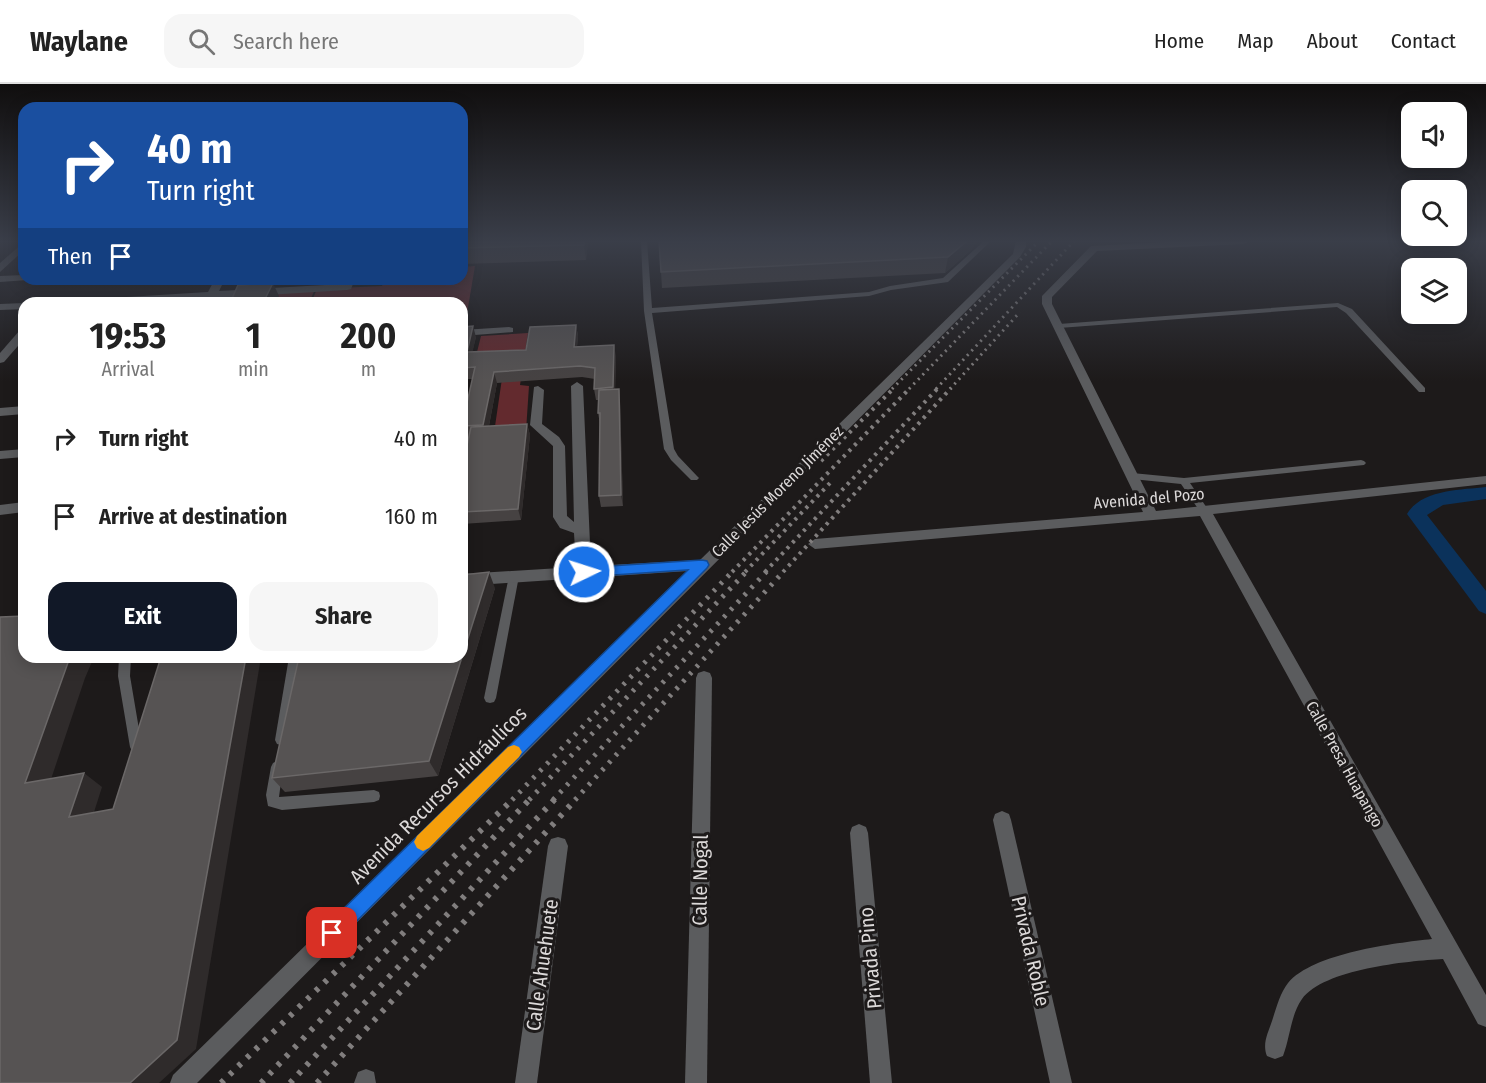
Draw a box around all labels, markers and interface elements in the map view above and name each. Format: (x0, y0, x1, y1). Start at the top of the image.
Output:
search box (164, 14, 584, 68)
text: Waylane (30, 25, 128, 58)
icon: search (185, 25, 218, 58)
text: Search here (233, 28, 339, 55)
text: Home (1154, 28, 1204, 54)
text: Map (1237, 28, 1274, 54)
text: About (1307, 28, 1358, 54)
text: Contact (1391, 28, 1456, 54)
map controls (1401, 102, 1467, 324)
button: sound (1401, 102, 1467, 168)
text: 40 m (147, 124, 232, 174)
icon: right (48, 126, 126, 204)
text: Turn right (147, 175, 255, 207)
button: search (1401, 180, 1467, 246)
icon: arrive (104, 240, 137, 273)
text: Then (48, 243, 92, 270)
button: layers (1401, 258, 1467, 324)
text: 19:53 (90, 314, 166, 358)
text: 1 (246, 314, 261, 358)
text: 200 (340, 314, 396, 358)
text: Arrival (101, 357, 154, 381)
text: min (238, 357, 269, 381)
text: m (361, 357, 376, 381)
icon: right (48, 422, 81, 455)
street label: Calle Jesús Moreno Jiménez (708, 422, 847, 561)
text: Turn right (99, 425, 188, 452)
text: 40 m (394, 425, 438, 452)
street label: Avenida del Pozo (1093, 484, 1205, 513)
icon: arrive (48, 500, 81, 533)
text: Arrive at destination (99, 503, 287, 530)
text: 160 m (385, 503, 438, 530)
position arrow (552, 540, 616, 604)
button: Exit (48, 582, 237, 651)
button: Share (249, 582, 438, 651)
street label: Calle Presa Huapango (1302, 698, 1387, 831)
street label: Avenida Recursos Hidráulicos (345, 702, 531, 888)
street label: Calle Nogal (687, 834, 713, 926)
street label: Privada Roble (1007, 893, 1055, 1009)
street label: Calle Ahuehuete (521, 897, 563, 1033)
street label: Privada Pino (854, 906, 886, 1010)
pin (306, 907, 357, 958)
icon: arrive (315, 916, 348, 949)

